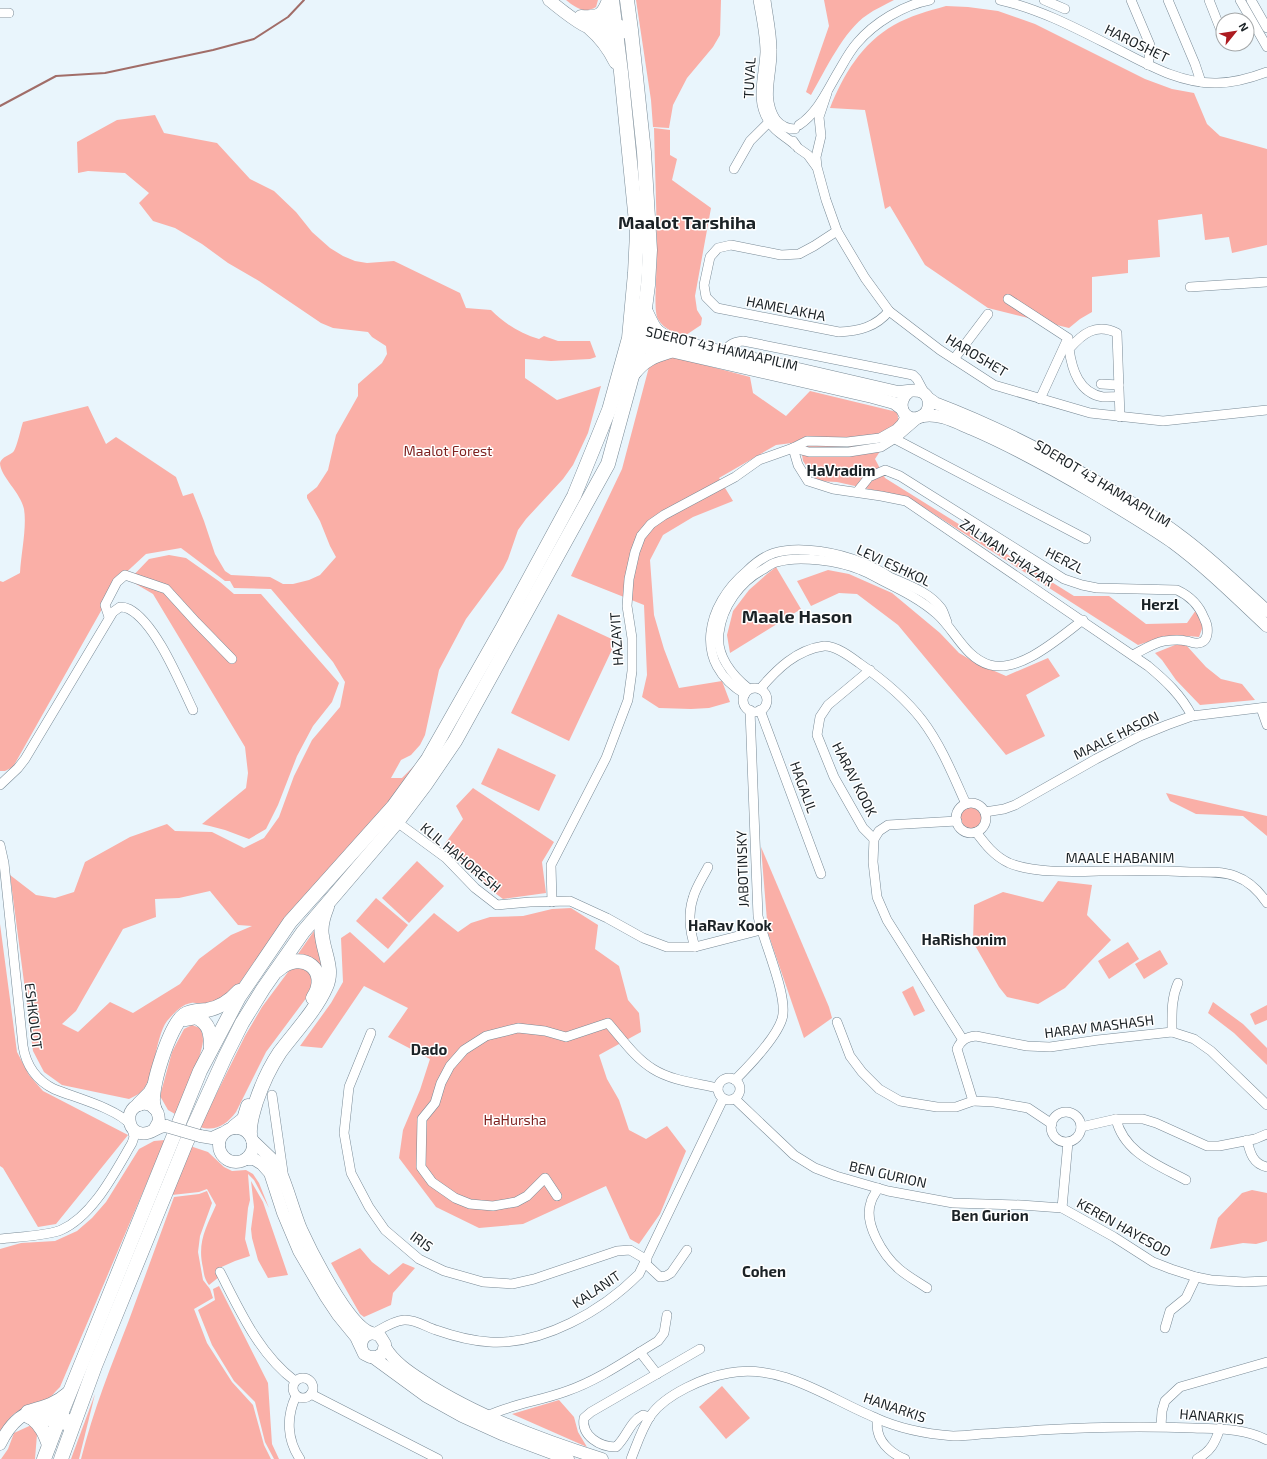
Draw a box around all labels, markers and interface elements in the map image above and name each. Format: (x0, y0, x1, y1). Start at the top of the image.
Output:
north arrow (1215, 12, 1255, 52)
street label: HAROSHET (1102, 20, 1172, 66)
text: N (1236, 20, 1252, 33)
street label: TUVAL (739, 57, 759, 99)
district label: Maalot Tarshiha (618, 211, 756, 233)
street label: HAMELAKHA (745, 292, 827, 324)
street label: SDEROT 43 HAMAAPILIM (644, 322, 800, 374)
street label: HAROSHET (943, 330, 1011, 380)
street label: SDEROT 43 HAMAAPILIM (1032, 436, 1174, 530)
park label: Maalot Forest (404, 442, 492, 459)
district label: HaVradim (807, 461, 875, 479)
street label: ZALMAN SHAZAR (957, 514, 1057, 590)
street label: LEVI ESHKOL (854, 540, 934, 590)
street label: HERZL (1043, 543, 1087, 577)
district label: Herzl (1141, 595, 1179, 613)
district label: Maale Hason (742, 605, 852, 627)
street label: HAZAYIT (606, 612, 626, 666)
street label: MAALE HASON (1070, 707, 1162, 763)
street label: HARAV KOOK (829, 739, 881, 820)
street label: HAGALIL (787, 759, 821, 815)
street label: KLIL HAHORESH (417, 818, 505, 896)
street label: JABOTINSKY (732, 830, 752, 908)
street label: MAALE HABANIM (1065, 849, 1175, 866)
district label: HaRav Kook (688, 916, 773, 934)
district label: HaRishonim (922, 930, 1006, 948)
street label: ESHKOLOT (22, 982, 46, 1050)
street label: HARAV MASHASH (1043, 1011, 1155, 1041)
district label: Dado (411, 1040, 447, 1058)
park label: HaHursha (484, 1111, 546, 1128)
street label: BEN GURION (848, 1157, 928, 1191)
street label: KEREN HAYESOD (1074, 1194, 1174, 1260)
district label: Ben Gurion (951, 1206, 1029, 1224)
street label: IRIS (407, 1227, 437, 1255)
district label: Cohen (742, 1262, 786, 1280)
street label: KALANIT (569, 1267, 623, 1311)
street label: HANARKIS (861, 1388, 929, 1426)
street label: HANARKIS (1179, 1405, 1245, 1427)

